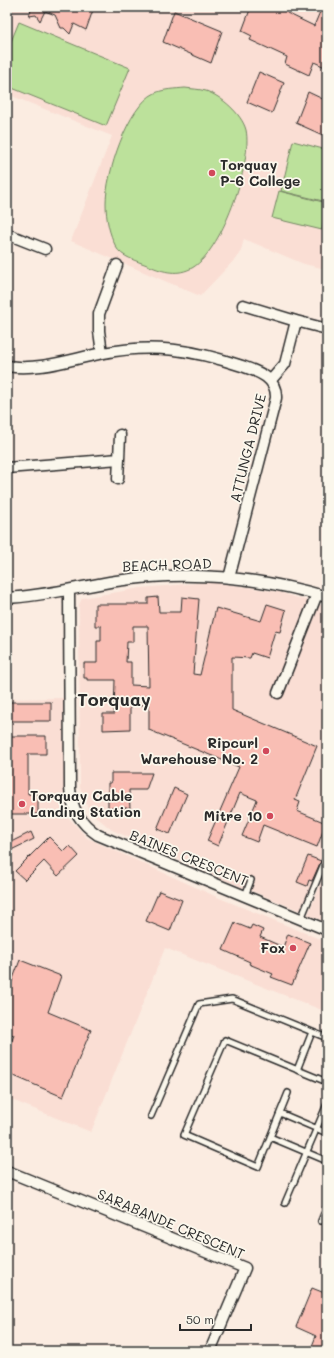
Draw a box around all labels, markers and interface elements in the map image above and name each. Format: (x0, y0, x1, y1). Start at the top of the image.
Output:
place label: Torquay P-6 College (220, 155, 300, 190)
marker: Torquay P-6 College (207, 168, 217, 178)
street label: ATTUNGA DRIVE (225, 392, 270, 504)
street label: BEACH ROAD (122, 553, 212, 576)
district label: Torquay (77, 687, 151, 711)
place label: Ripcurl Warehouse No. 2 (140, 733, 258, 768)
marker: Ripcurl Warehouse No. 2 (261, 746, 271, 756)
place label: Torquay Cable Landing Station (30, 786, 141, 821)
marker: Torquay Cable Landing Station (17, 799, 27, 809)
place label: Mitre 10 (204, 806, 262, 825)
marker: Mitre 10 (265, 811, 275, 821)
street label: BAINES CRESCENT (127, 825, 251, 890)
place label: Fox (260, 938, 285, 957)
marker: Fox (288, 943, 298, 953)
street label: SARABANDE CRESCENT (95, 1184, 248, 1263)
scale bar (180, 1306, 251, 1332)
text: 50 m (186, 1311, 214, 1327)

